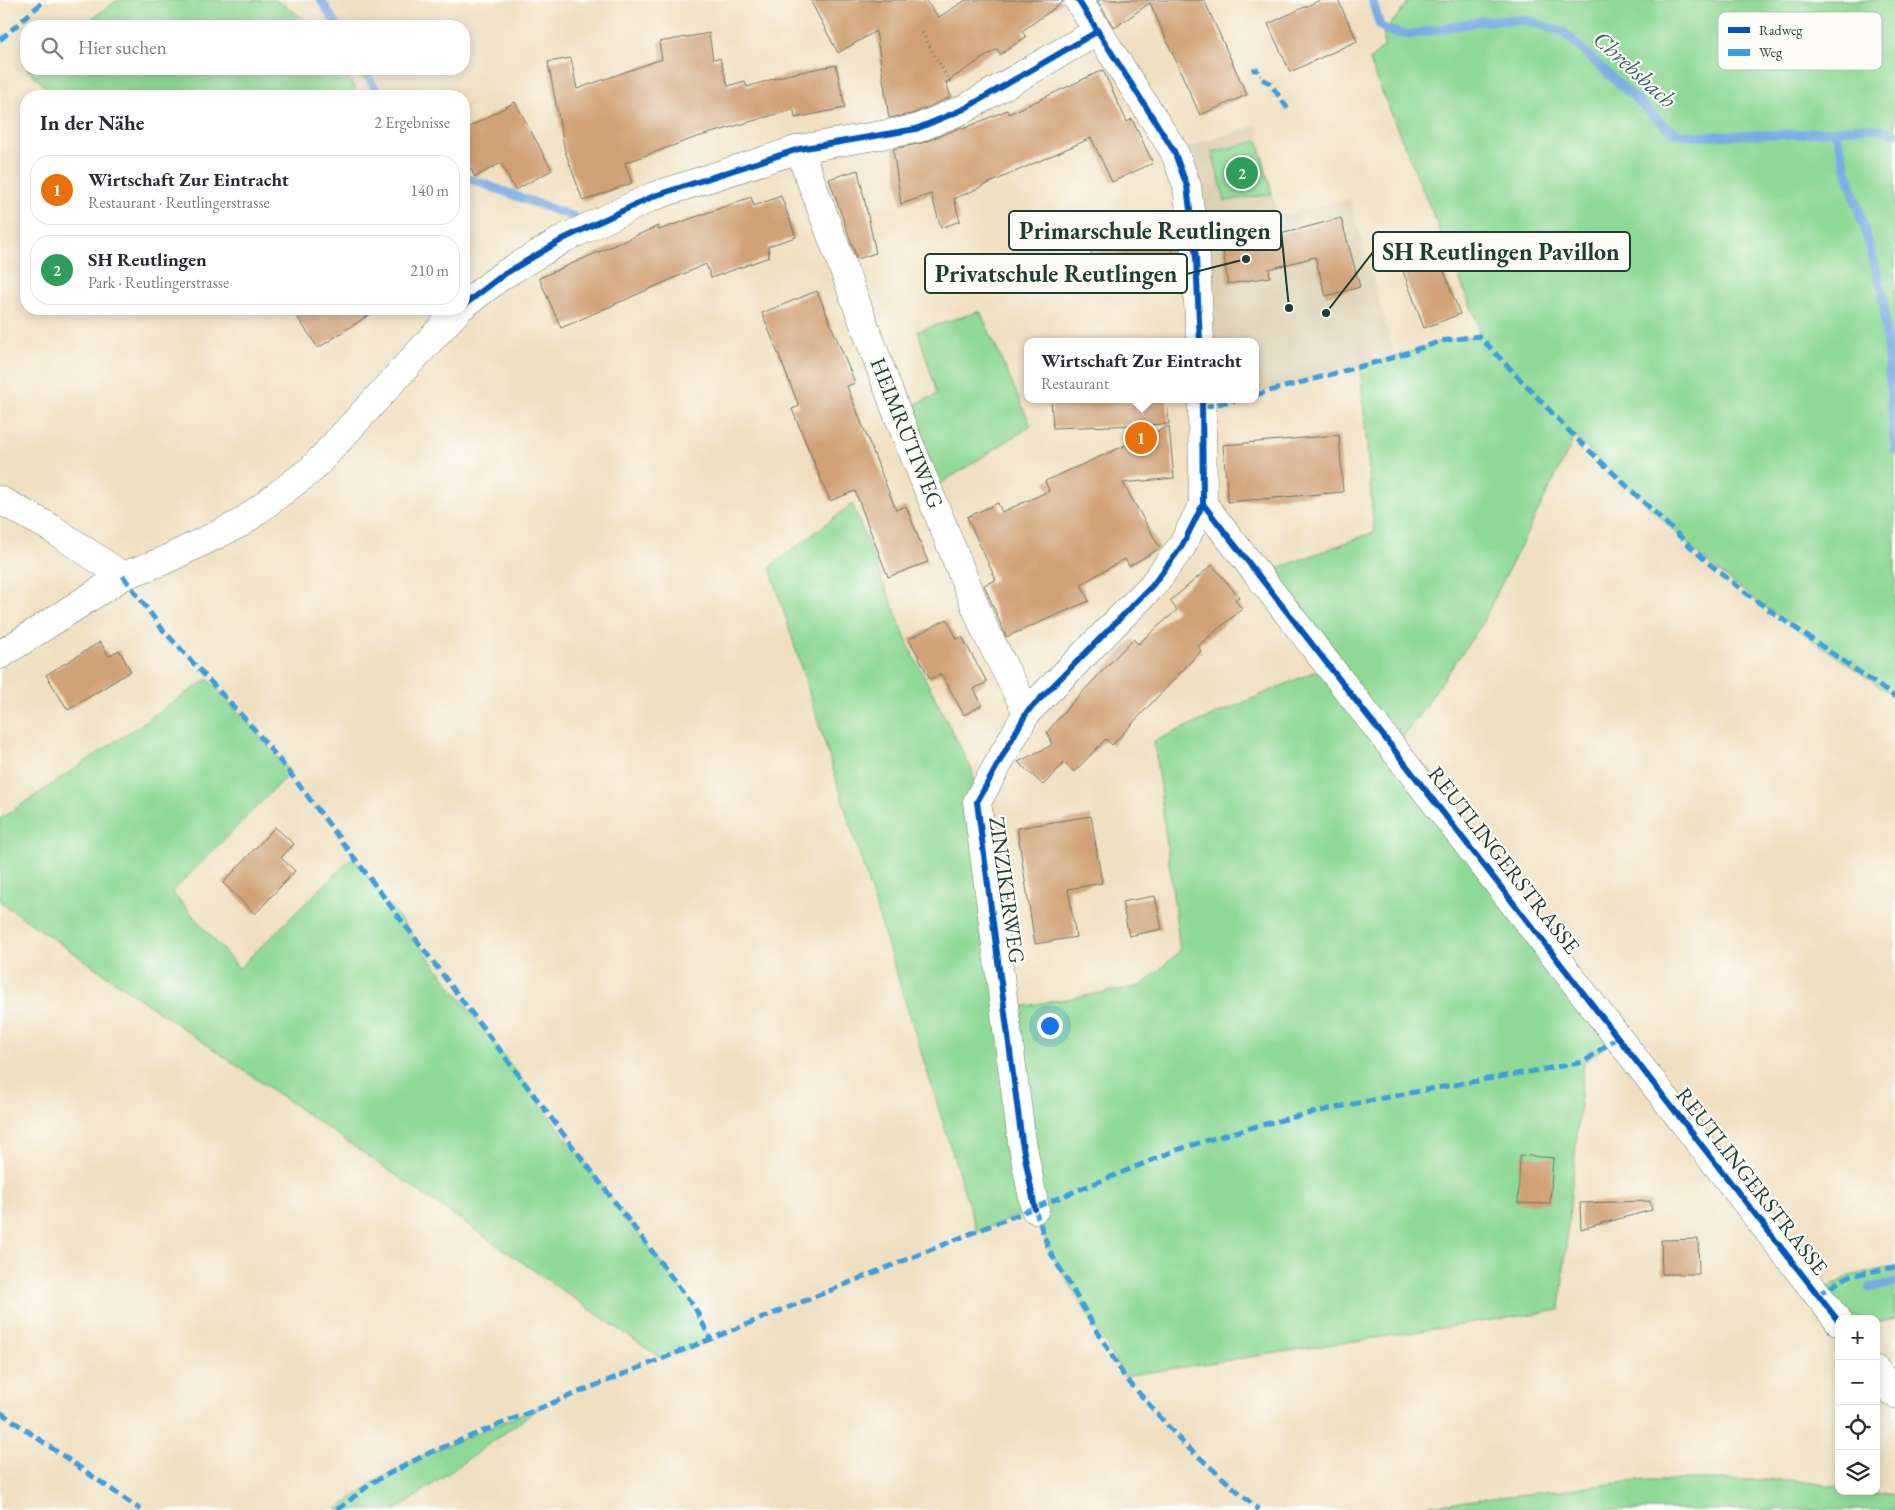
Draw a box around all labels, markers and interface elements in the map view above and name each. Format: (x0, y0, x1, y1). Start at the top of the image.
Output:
legend (1718, 12, 1882, 70)
search box (20, 20, 470, 75)
text: Radweg (1759, 21, 1803, 39)
water label: Chrebsbach (1587, 23, 1683, 115)
icon: search (38, 34, 66, 62)
text: Hier suchen (78, 35, 167, 60)
text: Weg (1759, 43, 1783, 61)
text: In der Nähe (40, 109, 145, 136)
text: 2 Ergebnisse (374, 112, 450, 133)
pin: 2 (1226, 154, 1258, 192)
text: Wirtschaft Zur Eintracht (88, 167, 289, 192)
text: 1 (53, 180, 61, 201)
text: 140 m (410, 180, 449, 201)
text: Restaurant · Reutlingerstrasse (88, 192, 270, 213)
callout: Primarschule Reutlingen (1009, 211, 1281, 250)
text: Primarschule Reutlingen (1019, 215, 1271, 247)
callout: SH Reutlingen Pavillon (1373, 232, 1630, 271)
text: SH Reutlingen Pavillon (1382, 236, 1620, 268)
text: SH Reutlingen (88, 247, 207, 272)
callout: Privatschule Reutlingen (925, 254, 1187, 293)
text: Privatschule Reutlingen (935, 258, 1178, 290)
text: 2 (53, 260, 61, 281)
text: 210 m (410, 260, 449, 281)
text: Park · Reutlingerstrasse (88, 272, 229, 293)
popup (1024, 338, 1259, 403)
text: Wirtschaft Zur Eintracht (1041, 348, 1242, 373)
street label: HEIMRÜTIWEG (864, 353, 950, 513)
text: Restaurant (1041, 373, 1109, 394)
pin: 1 (1125, 419, 1157, 457)
street label: REUTLINGERSTRASSE (1422, 760, 1586, 960)
street label: ZINZIKERWEG (982, 815, 1032, 965)
your location (1037, 1013, 1063, 1039)
street label: REUTLINGERSTRASSE (1670, 1081, 1834, 1281)
map controls (1835, 1315, 1880, 1495)
button: + (1835, 1315, 1880, 1360)
button: − (1835, 1360, 1880, 1405)
button: locate (1835, 1405, 1880, 1450)
button: layers (1835, 1450, 1880, 1495)

